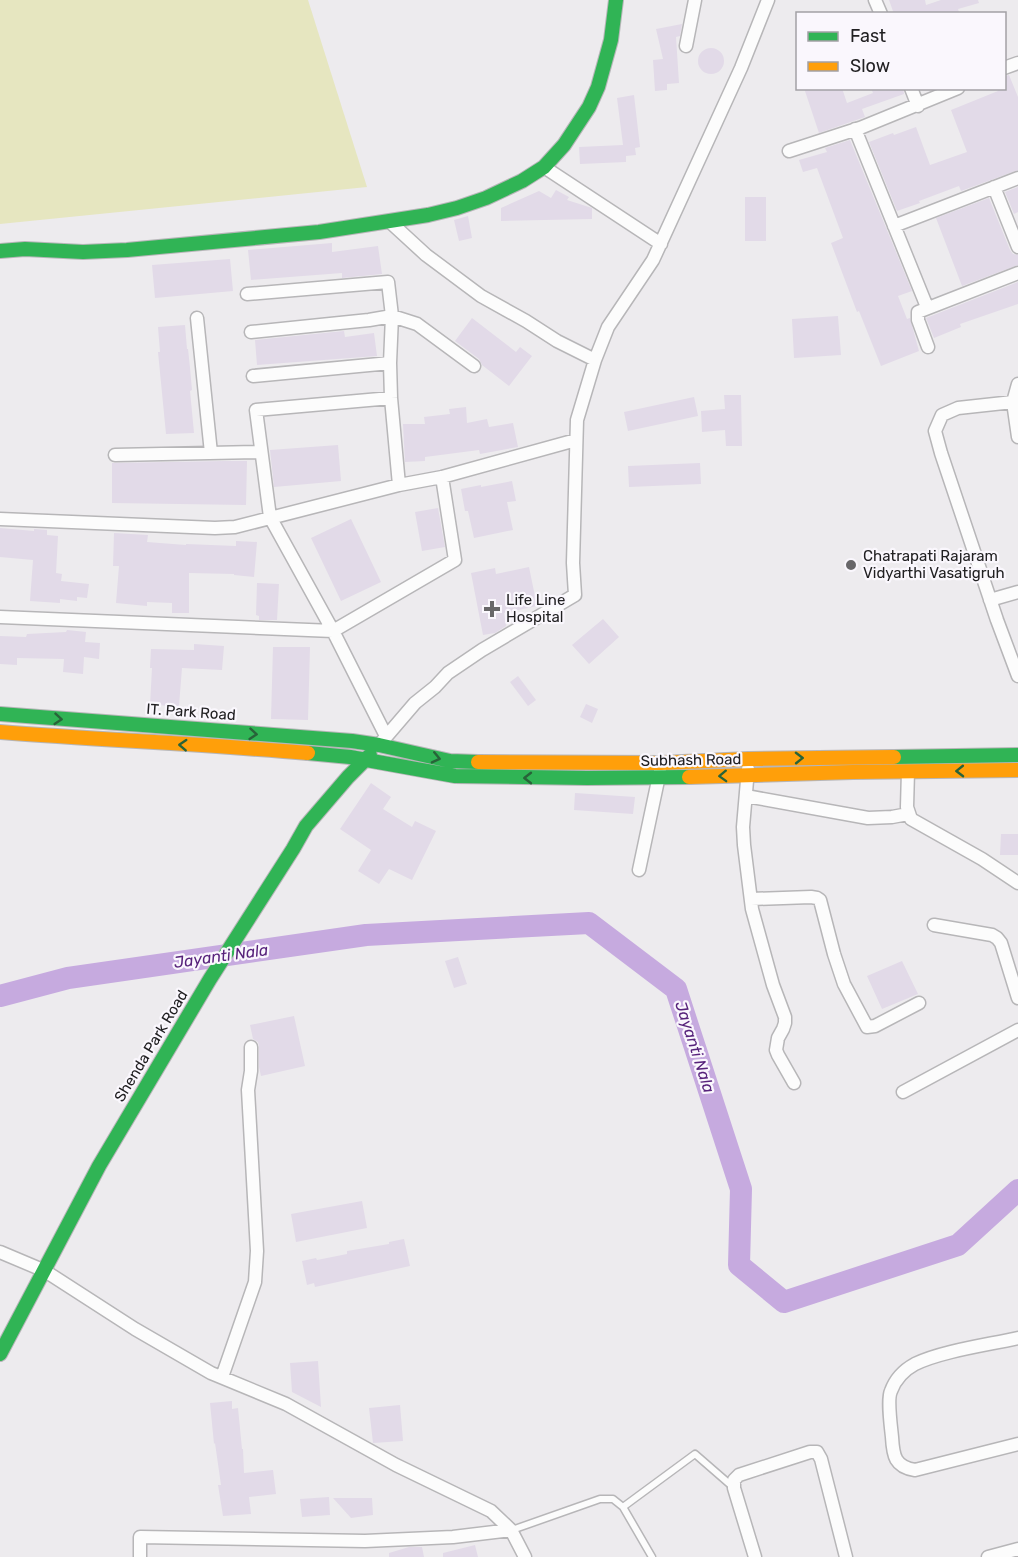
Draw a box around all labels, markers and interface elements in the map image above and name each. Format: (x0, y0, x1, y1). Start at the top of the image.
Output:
legend (796, 12, 1006, 90)
text: Fast (850, 25, 886, 47)
text: Slow (850, 55, 890, 77)
place label: Chatrapati Rajaram Vidyarthi Vasatigruh (863, 547, 1005, 582)
marker: Chatrapati Rajaram Vidyarthi Vasatigruh (844, 558, 858, 572)
place label: Life Line Hospital (506, 591, 565, 626)
marker: Life Line Hospital (483, 600, 501, 618)
street label: IT. Park Road (146, 700, 236, 724)
one-way arrow (54, 712, 63, 725)
one-way arrow (248, 727, 257, 740)
one-way arrow (178, 738, 187, 751)
one-way arrow (431, 750, 441, 763)
street label: Subhash Road (640, 750, 742, 770)
one-way arrow (794, 752, 803, 764)
one-way arrow (955, 765, 964, 777)
one-way arrow (718, 770, 727, 782)
one-way arrow (523, 772, 532, 784)
water label: Jayanti Nala (173, 940, 269, 972)
street label: Shenda Park Road (111, 987, 191, 1105)
water label: Jayanti Nala (671, 999, 719, 1095)

